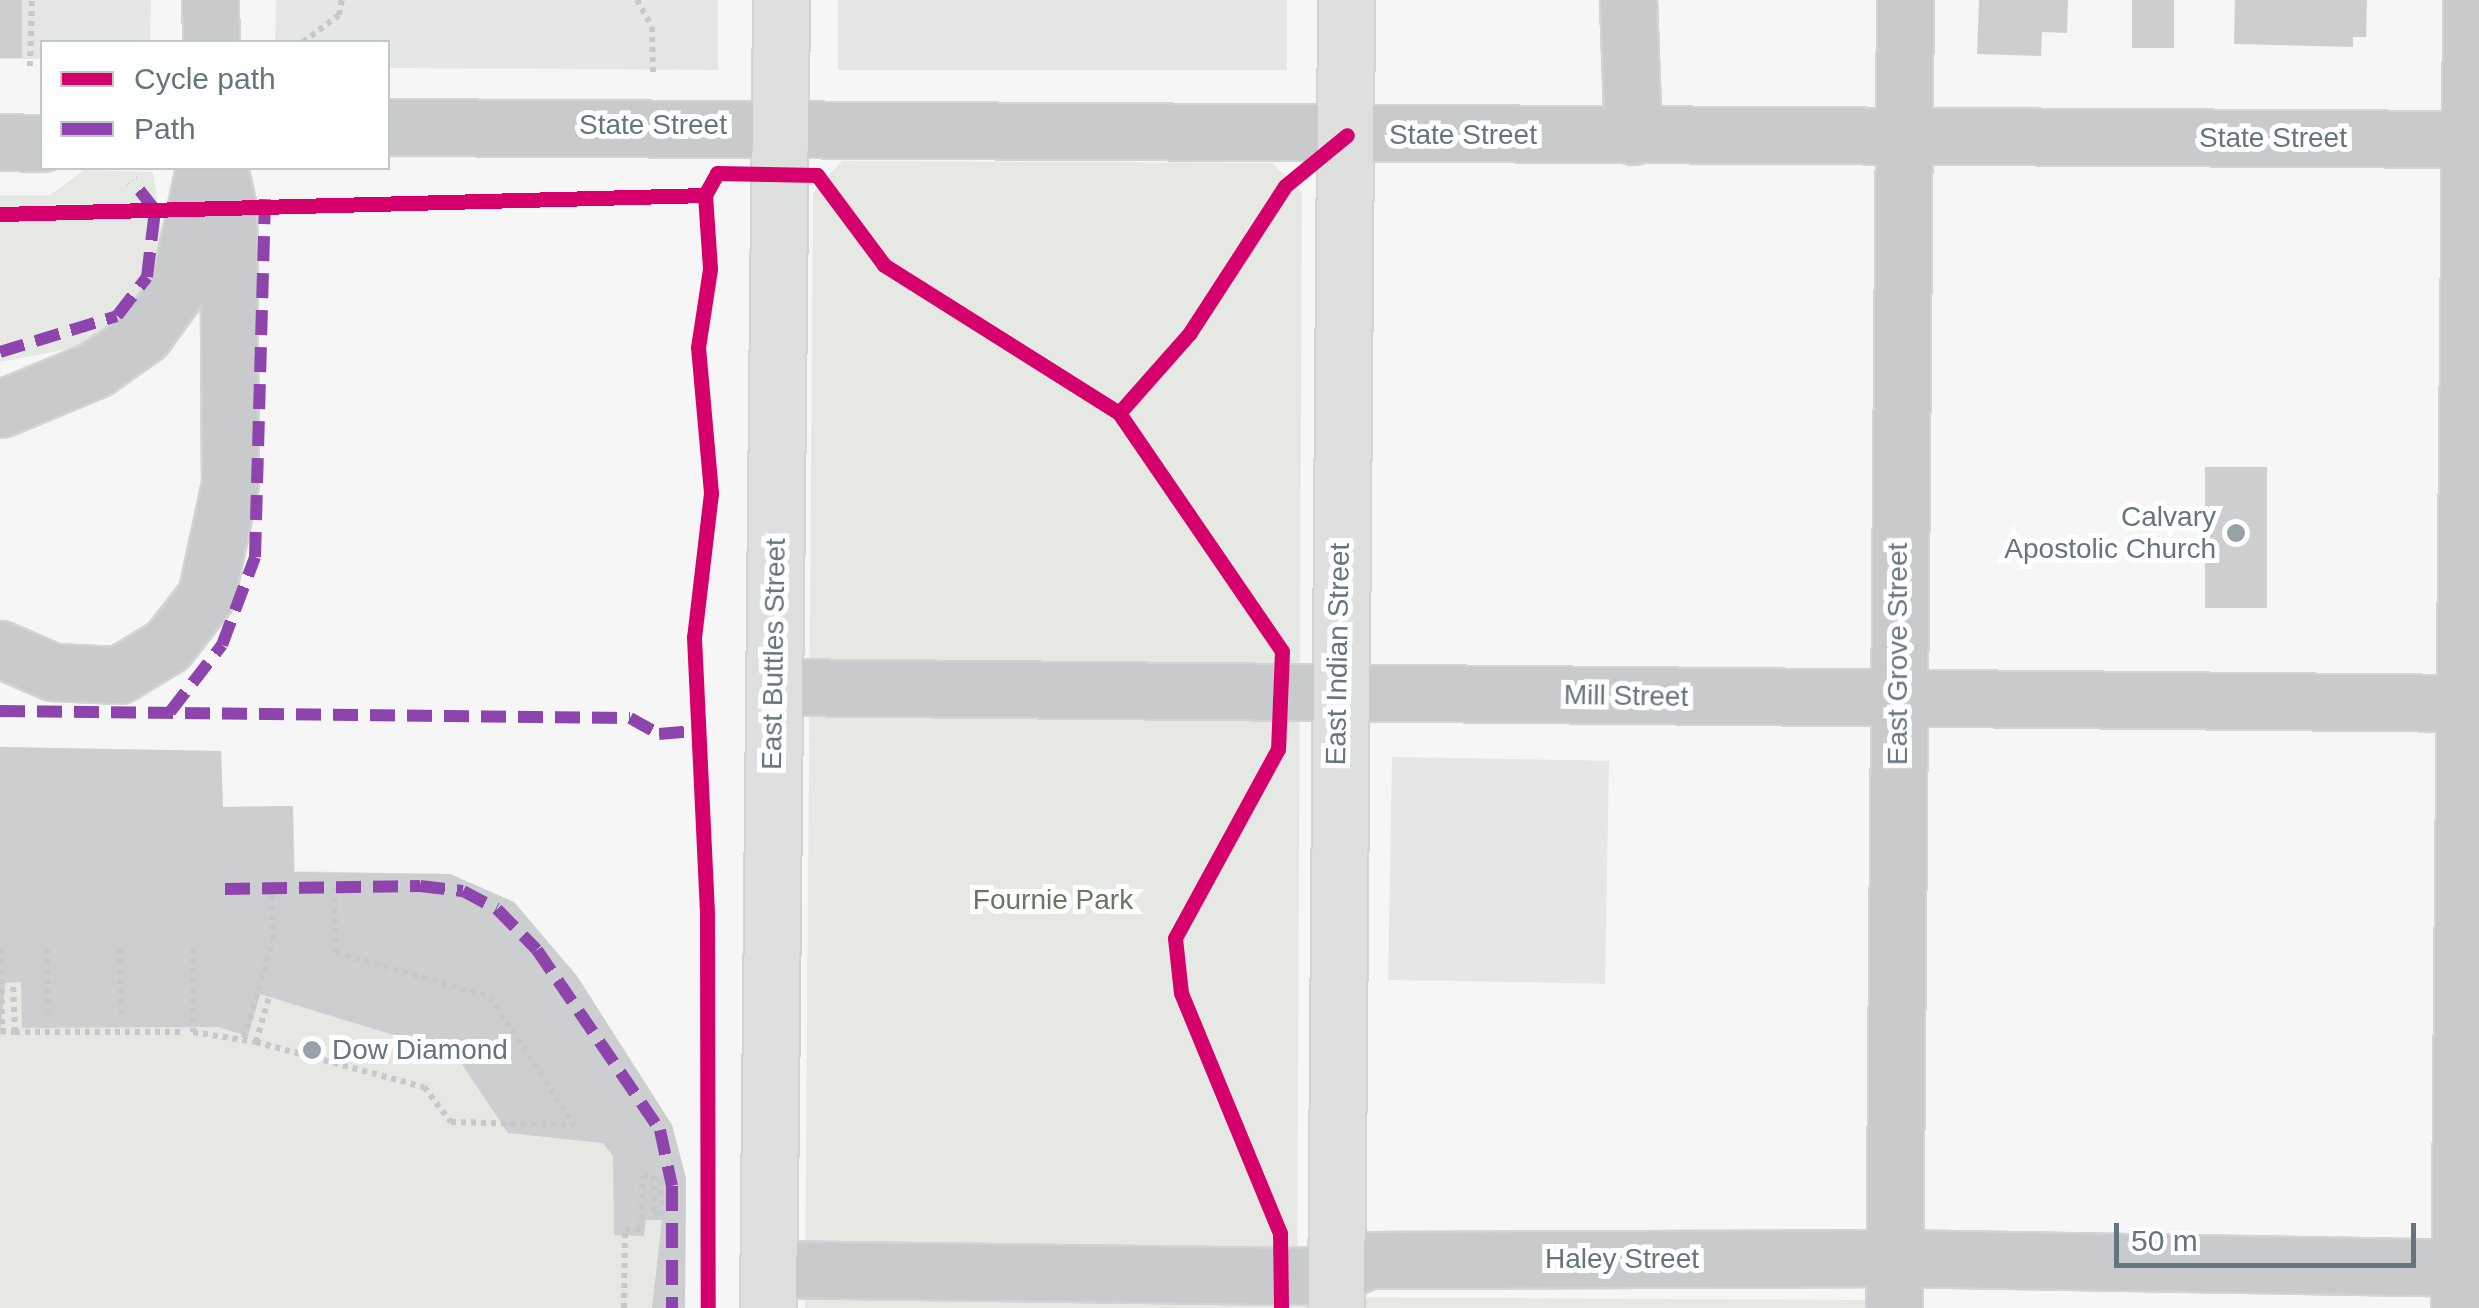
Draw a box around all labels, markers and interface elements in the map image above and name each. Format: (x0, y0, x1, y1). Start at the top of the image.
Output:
legend (40, 40, 390, 170)
text: Cycle path (134, 62, 276, 95)
street label: State Street (579, 108, 727, 142)
text: Path (134, 112, 196, 145)
street label: State Street (1389, 118, 1537, 152)
street label: State Street (2199, 121, 2347, 155)
place label: Calvary Apostolic Church (2004, 500, 2216, 566)
marker: Calvary Apostolic Church (2225, 522, 2247, 544)
street label: East Buttles Street (755, 538, 793, 770)
street label: East Indian Street (1319, 542, 1357, 766)
street label: East Grove Street (1881, 543, 1915, 765)
street label: Mill Street (1563, 678, 1689, 714)
park label: Fournie Park (973, 883, 1133, 917)
place label: Dow Diamond (332, 1033, 508, 1067)
marker: Dow Diamond (301, 1039, 323, 1061)
scale bar (2119, 1203, 2422, 1265)
text: 50 m (2131, 1224, 2198, 1257)
street label: Haley Street (1545, 1242, 1699, 1276)

